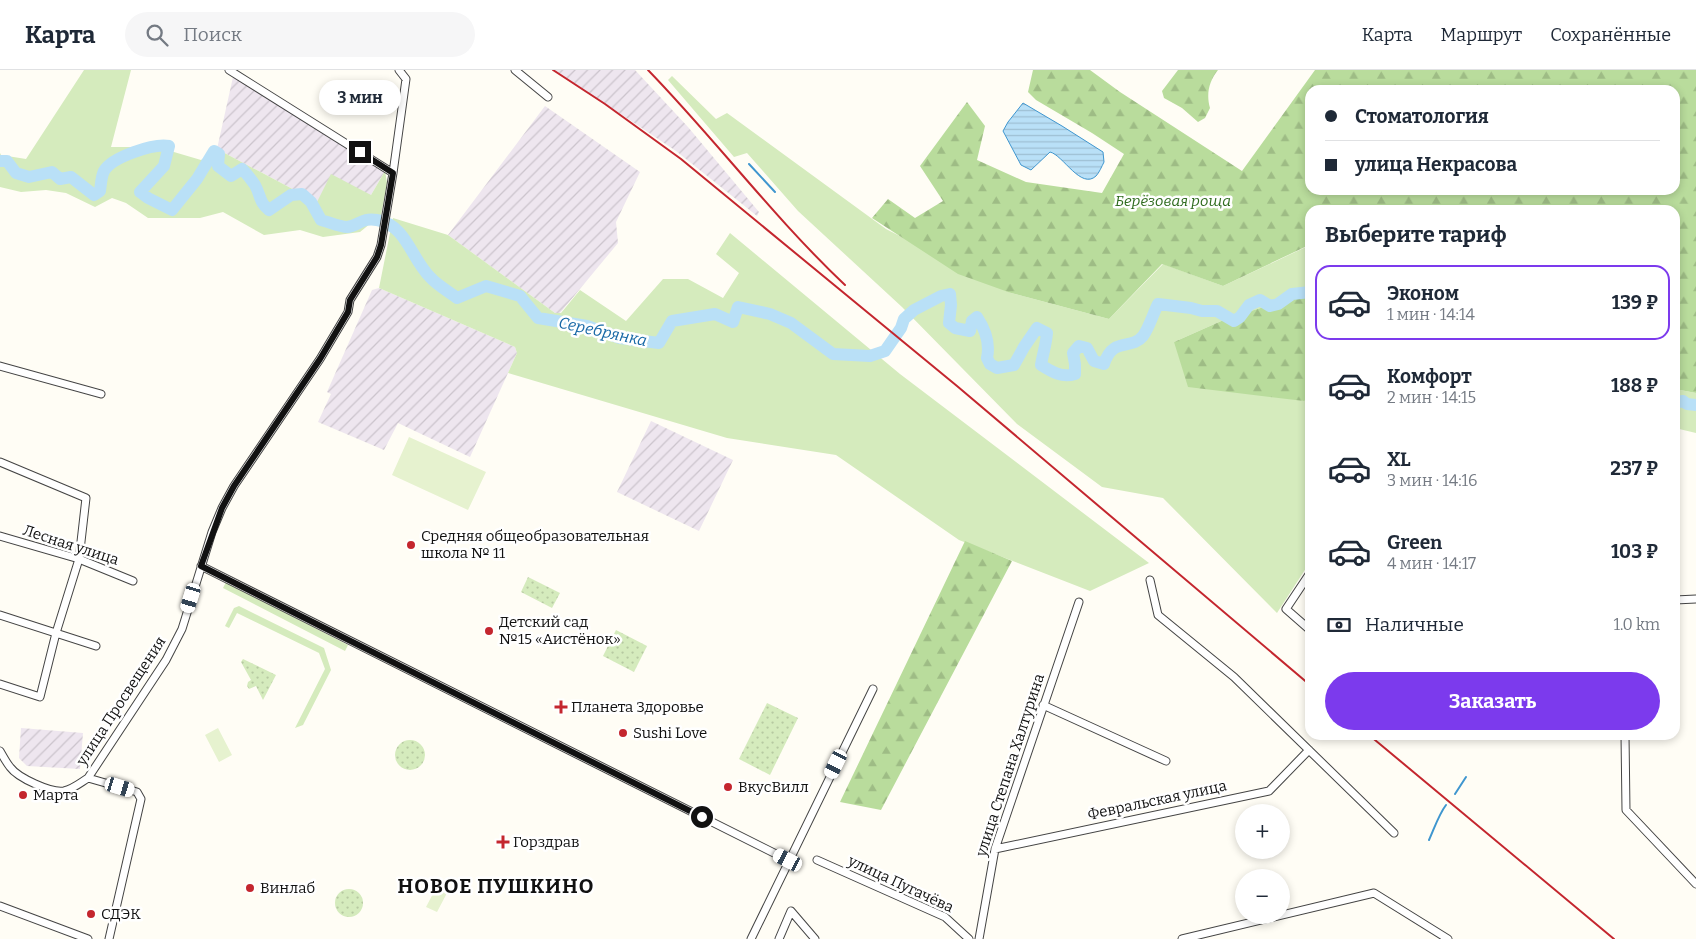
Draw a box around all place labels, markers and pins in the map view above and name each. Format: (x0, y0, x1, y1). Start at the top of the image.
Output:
place label: Средняя общеобразовательная школа № 11 (421, 527, 649, 562)
marker: Средняя общеобразовательная школа № 11 (405, 539, 417, 551)
place label: Детский сад №15 «Аистёнок» (499, 613, 621, 648)
marker: Детский сад №15 «Аистёнок» (483, 625, 495, 637)
place label: Планета Здоровье (571, 698, 704, 716)
marker: Планета Здоровье (555, 701, 567, 713)
place label: Sushi Love (633, 724, 707, 742)
marker: Sushi Love (617, 727, 629, 739)
place label: ВкусВилл (738, 778, 809, 796)
marker: ВкусВилл (722, 781, 734, 793)
place label: Марта (33, 786, 78, 804)
marker: Марта (17, 789, 29, 801)
place label: Горздрав (513, 833, 580, 851)
marker: Горздрав (497, 836, 509, 848)
place label: Винлаб (260, 879, 315, 897)
marker: Винлаб (244, 882, 256, 894)
place label: СДЭК (101, 905, 141, 923)
marker: СДЭК (85, 908, 97, 920)

